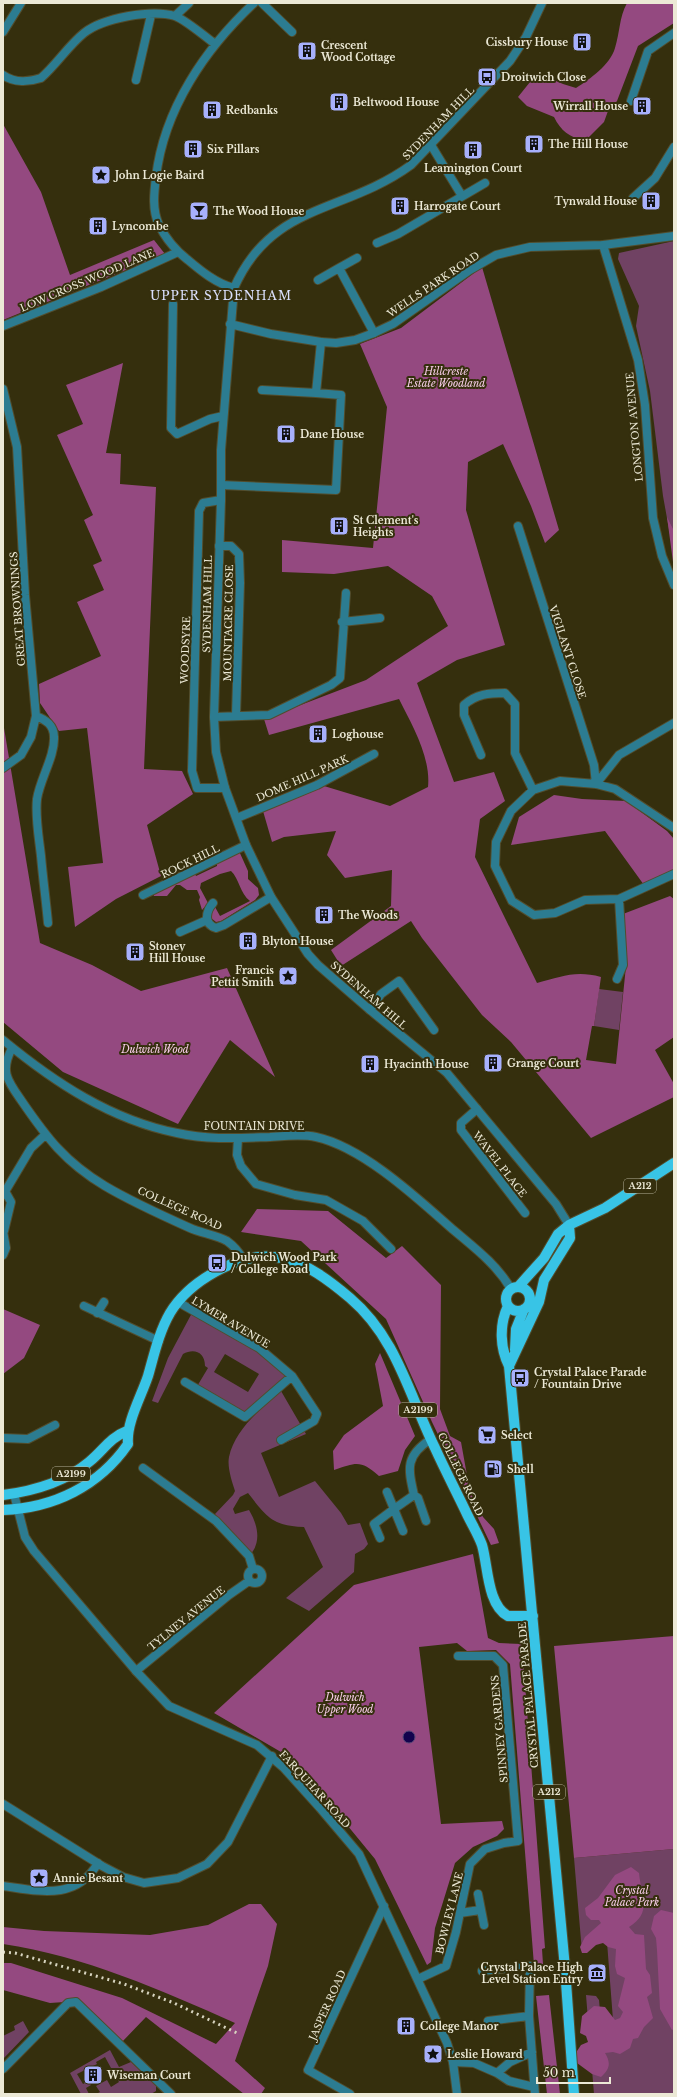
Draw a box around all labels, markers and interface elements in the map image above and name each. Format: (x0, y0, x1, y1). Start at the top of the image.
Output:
building icon: Cissbury House (571, 31, 593, 53)
place label: Cissbury House (486, 36, 568, 49)
place label: Crescent Wood Cottage (320, 39, 396, 64)
building icon: Crescent Wood Cottage (296, 40, 318, 62)
bus stop icon: Droitwich Close (476, 66, 498, 88)
place label: Droitwich Close (501, 71, 586, 84)
street label: SYDENHAM HILL (400, 83, 477, 163)
building icon: Beltwood House (328, 91, 350, 113)
building icon: Wirrall House (631, 95, 653, 117)
place label: Beltwood House (353, 96, 439, 109)
building icon: Redbanks (201, 99, 223, 121)
place label: Wirrall House (552, 100, 628, 113)
place label: Redbanks (226, 104, 278, 117)
building icon: The Hill House (523, 133, 545, 155)
building icon: Six Pillars (182, 138, 204, 160)
place label: The Hill House (548, 138, 628, 151)
building icon: Leamington Court (462, 139, 484, 161)
place label: Six Pillars (207, 143, 260, 156)
place label: Leamington Court (424, 162, 522, 175)
place icon: John Logie Baird (90, 164, 112, 186)
place label: John Logie Baird (113, 169, 204, 182)
building icon: Tynwald House (640, 190, 662, 212)
building icon: Harrogate Court (389, 195, 411, 217)
place label: Tynwald House (554, 195, 637, 208)
bar icon: The Wood House (188, 200, 210, 222)
place label: Harrogate Court (414, 200, 501, 213)
place label: The Wood House (213, 205, 304, 218)
building icon: Lyncombe (87, 215, 109, 237)
place label: Lyncombe (112, 220, 169, 233)
street label: LOW CROSS WOOD LANE (18, 246, 156, 315)
street label: WELLS PARK ROAD (384, 249, 482, 321)
district label: UPPER SYDENHAM (150, 288, 292, 303)
park label: Hillcreste Estate Woodland (406, 365, 485, 390)
street label: LONGTON AVENUE (623, 372, 646, 482)
building icon: Dane House (275, 423, 297, 445)
place label: Dane House (300, 428, 364, 441)
place label: St Clement's Heights (353, 514, 419, 539)
building icon: St Clement's Heights (328, 515, 350, 537)
street label: GREAT BROWNINGS (7, 551, 28, 667)
street label: SYDENHAM HILL (200, 554, 215, 653)
street label: MOUNTACRE CLOSE (221, 564, 236, 682)
street label: VIGILANT CLOSE (546, 603, 589, 701)
street label: WOODSYRE (178, 616, 193, 685)
building icon: Loghouse (307, 723, 329, 745)
place label: Loghouse (332, 728, 384, 741)
street label: DOME HILL PARK (254, 752, 350, 805)
street label: ROCK HILL (159, 841, 222, 881)
building icon: The Woods (313, 904, 335, 926)
place label: The Woods (338, 909, 398, 922)
building icon: Blyton House (237, 930, 259, 952)
place label: Blyton House (262, 935, 334, 948)
place label: Stoney Hill House (149, 940, 205, 965)
building icon: Stoney Hill House (124, 941, 146, 963)
street label: SYDENHAM HILL (328, 959, 410, 1033)
place label: Francis Pettit Smith (211, 964, 275, 989)
place icon: Francis Pettit Smith (277, 965, 299, 987)
park label: Dulwich Wood (120, 1043, 189, 1056)
building icon: Grange Court (482, 1052, 504, 1074)
building icon: Hyacinth House (359, 1053, 381, 1075)
place label: Grange Court (507, 1057, 579, 1070)
place label: Hyacinth House (384, 1058, 469, 1071)
street label: FOUNTAIN DRIVE (204, 1120, 304, 1133)
street label: WAVEL PLACE (469, 1128, 529, 1200)
road number: A212 (624, 1179, 656, 1193)
street label: COLLEGE ROAD (135, 1184, 224, 1233)
place label: Dulwich Wood Park / College Road (231, 1251, 337, 1276)
bus stop icon: Dulwich Wood Park / College Road (206, 1252, 228, 1274)
street label: LYMER AVENUE (189, 1294, 272, 1351)
place label: Crystal Palace Parade / Fountain Drive (534, 1366, 647, 1391)
bus stop icon: Crystal Palace Parade / Fountain Drive (509, 1367, 531, 1389)
road number: A2199 (399, 1403, 437, 1417)
supermarket icon: Select (476, 1424, 498, 1446)
place label: Select (501, 1429, 533, 1442)
street label: COLLEGE ROAD (435, 1430, 486, 1518)
fuel station icon: Shell (482, 1458, 504, 1480)
place label: Shell (507, 1463, 534, 1476)
road number: A2199 (52, 1467, 90, 1481)
street label: TYLNEY AVENUE (145, 1583, 227, 1653)
street label: CRYSTAL PALACE PARADE (516, 1621, 541, 1769)
street label: SPINNEY GARDENS (488, 1675, 511, 1783)
park label: Dulwich Upper Wood (317, 1691, 373, 1716)
street label: FARQUHAR ROAD (276, 1748, 353, 1831)
road number: A212 (533, 1785, 565, 1799)
place icon: Annie Besant (28, 1867, 50, 1889)
street label: BOWLEY LANE (433, 1871, 466, 1956)
place label: Annie Besant (52, 1872, 123, 1885)
park label: Crystal Palace Park (604, 1884, 659, 1909)
place label: Crystal Palace High Level Station Entry (481, 1961, 584, 1986)
museum icon: Crystal Palace High Level Station Entry (586, 1962, 608, 1984)
street label: JASPER ROAD (305, 1968, 349, 2044)
building icon: College Manor (395, 2015, 417, 2037)
place label: College Manor (420, 2020, 498, 2033)
place icon: Leslie Howard (422, 2043, 444, 2065)
place label: Leslie Howard (447, 2048, 523, 2061)
scale bar (537, 2059, 610, 2085)
building icon: Wiseman Court (82, 2064, 104, 2086)
text: 50 m (543, 2065, 575, 2080)
place label: Wiseman Court (106, 2069, 191, 2082)

